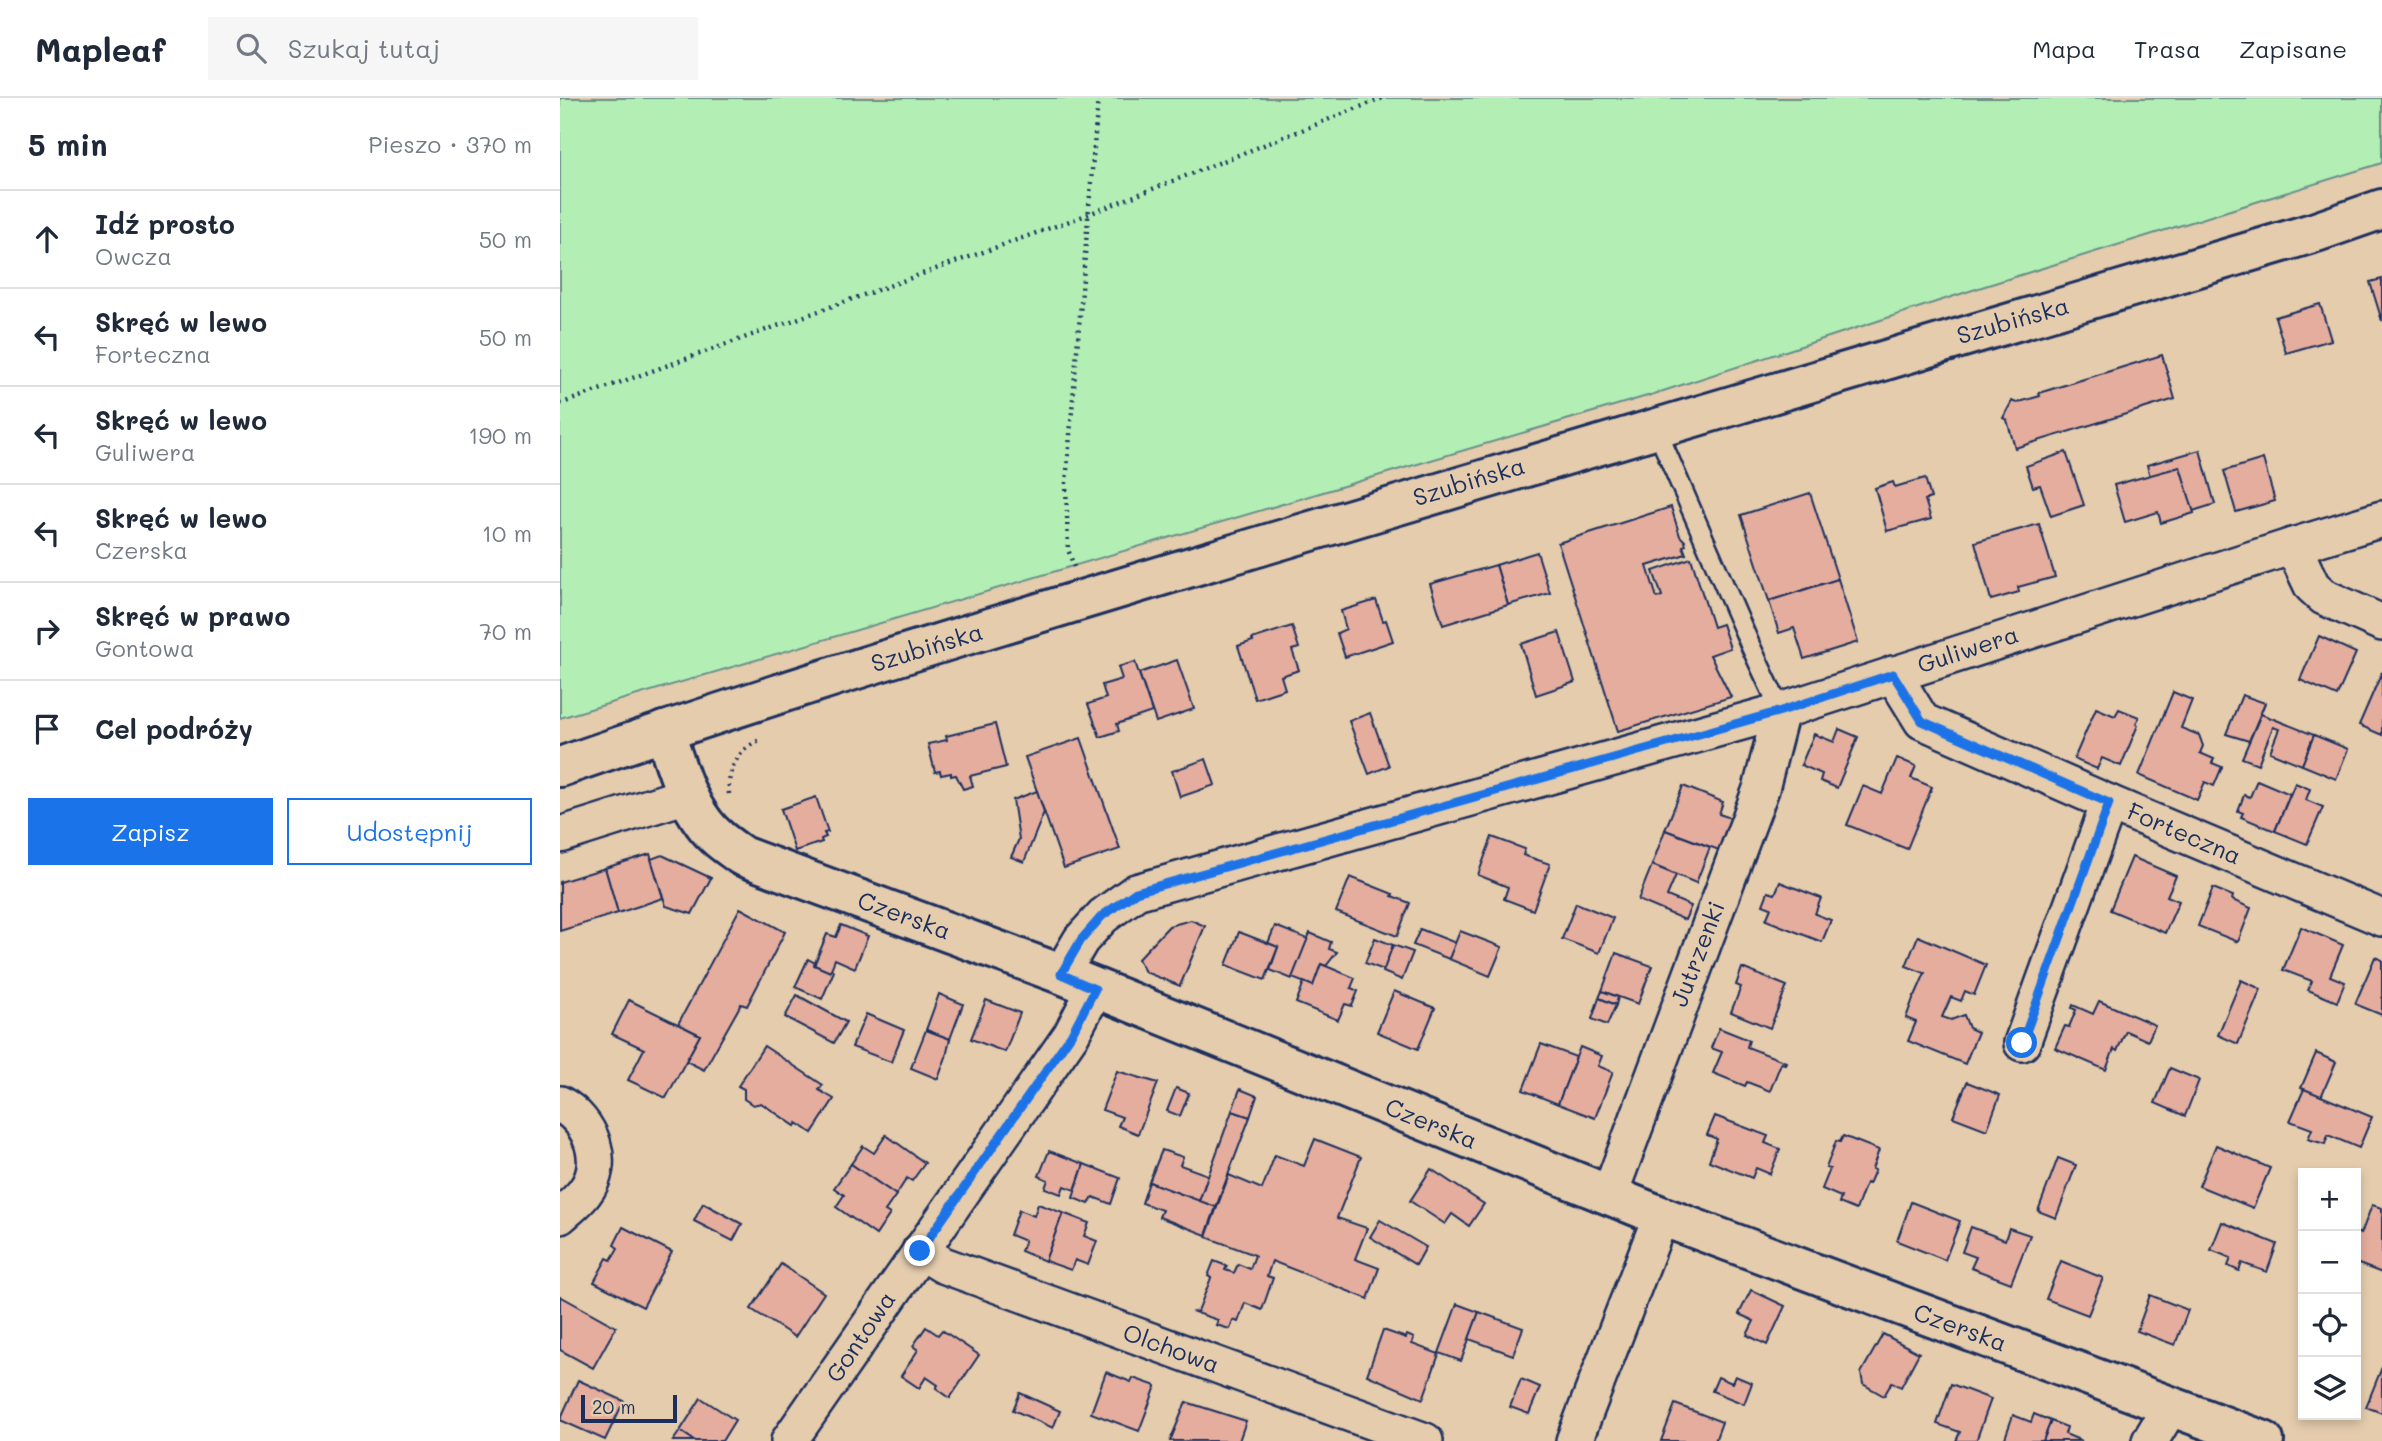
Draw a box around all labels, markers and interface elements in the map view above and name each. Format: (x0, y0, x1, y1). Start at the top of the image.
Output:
search box (208, 17, 698, 80)
text: Mapleaf (35, 27, 166, 70)
icon: search (232, 29, 270, 67)
text: Szukaj tutaj (288, 31, 440, 65)
text: Mapa (2032, 33, 2096, 64)
text: Trasa (2134, 33, 2201, 64)
text: Zapisane (2239, 33, 2347, 64)
text: 5 min (28, 124, 108, 164)
text: Pieszo · 370 m (368, 129, 532, 159)
text: Idź prosto (95, 207, 235, 241)
icon: ahead (28, 220, 66, 258)
text: 50 m (479, 224, 532, 254)
text: Owcza (95, 241, 172, 271)
street label: Szubińska (1953, 289, 2072, 350)
text: Skręć w lewo (95, 305, 267, 339)
icon: left (28, 318, 66, 356)
text: 50 m (479, 322, 532, 352)
text: Forteczna (95, 339, 211, 369)
text: Skręć w lewo (95, 403, 267, 437)
icon: left (28, 416, 66, 454)
text: 190 m (468, 420, 532, 450)
text: Guliwera (95, 437, 195, 467)
street label: Szubińska (1409, 449, 1528, 512)
text: Skręć w lewo (95, 501, 267, 535)
icon: left (28, 514, 66, 552)
text: 10 m (482, 518, 532, 548)
text: Czerska (95, 535, 188, 565)
text: Skręć w prawo (95, 599, 290, 633)
icon: right (28, 612, 66, 650)
street label: Szubińska (867, 615, 986, 678)
text: 70 m (479, 616, 532, 646)
street label: Guliwera (1913, 618, 2022, 680)
text: Gontowa (95, 633, 194, 663)
icon: arrive (28, 710, 66, 748)
text: Cel podróży (95, 712, 253, 746)
street label: Forteczna (2123, 795, 2246, 870)
button: Zapisz (28, 798, 273, 865)
button: Udostępnij (287, 798, 532, 865)
street label: Czerska (854, 883, 955, 946)
street label: Jutrzenki (1662, 896, 1731, 1011)
route start (2006, 1027, 2037, 1058)
street label: Czerska (1381, 1090, 1482, 1155)
map controls (2298, 1168, 2361, 1420)
button: + (2298, 1168, 2361, 1231)
button: − (2298, 1231, 2361, 1294)
route end (904, 1235, 935, 1266)
street label: Gontowa (818, 1285, 902, 1388)
button: locate (2298, 1294, 2361, 1357)
street label: Czerska (1910, 1295, 2011, 1358)
street label: Olchowa (1119, 1316, 1224, 1379)
button: layers (2298, 1357, 2361, 1420)
scale bar (581, 1392, 677, 1424)
text: 20 m (592, 1394, 636, 1419)

